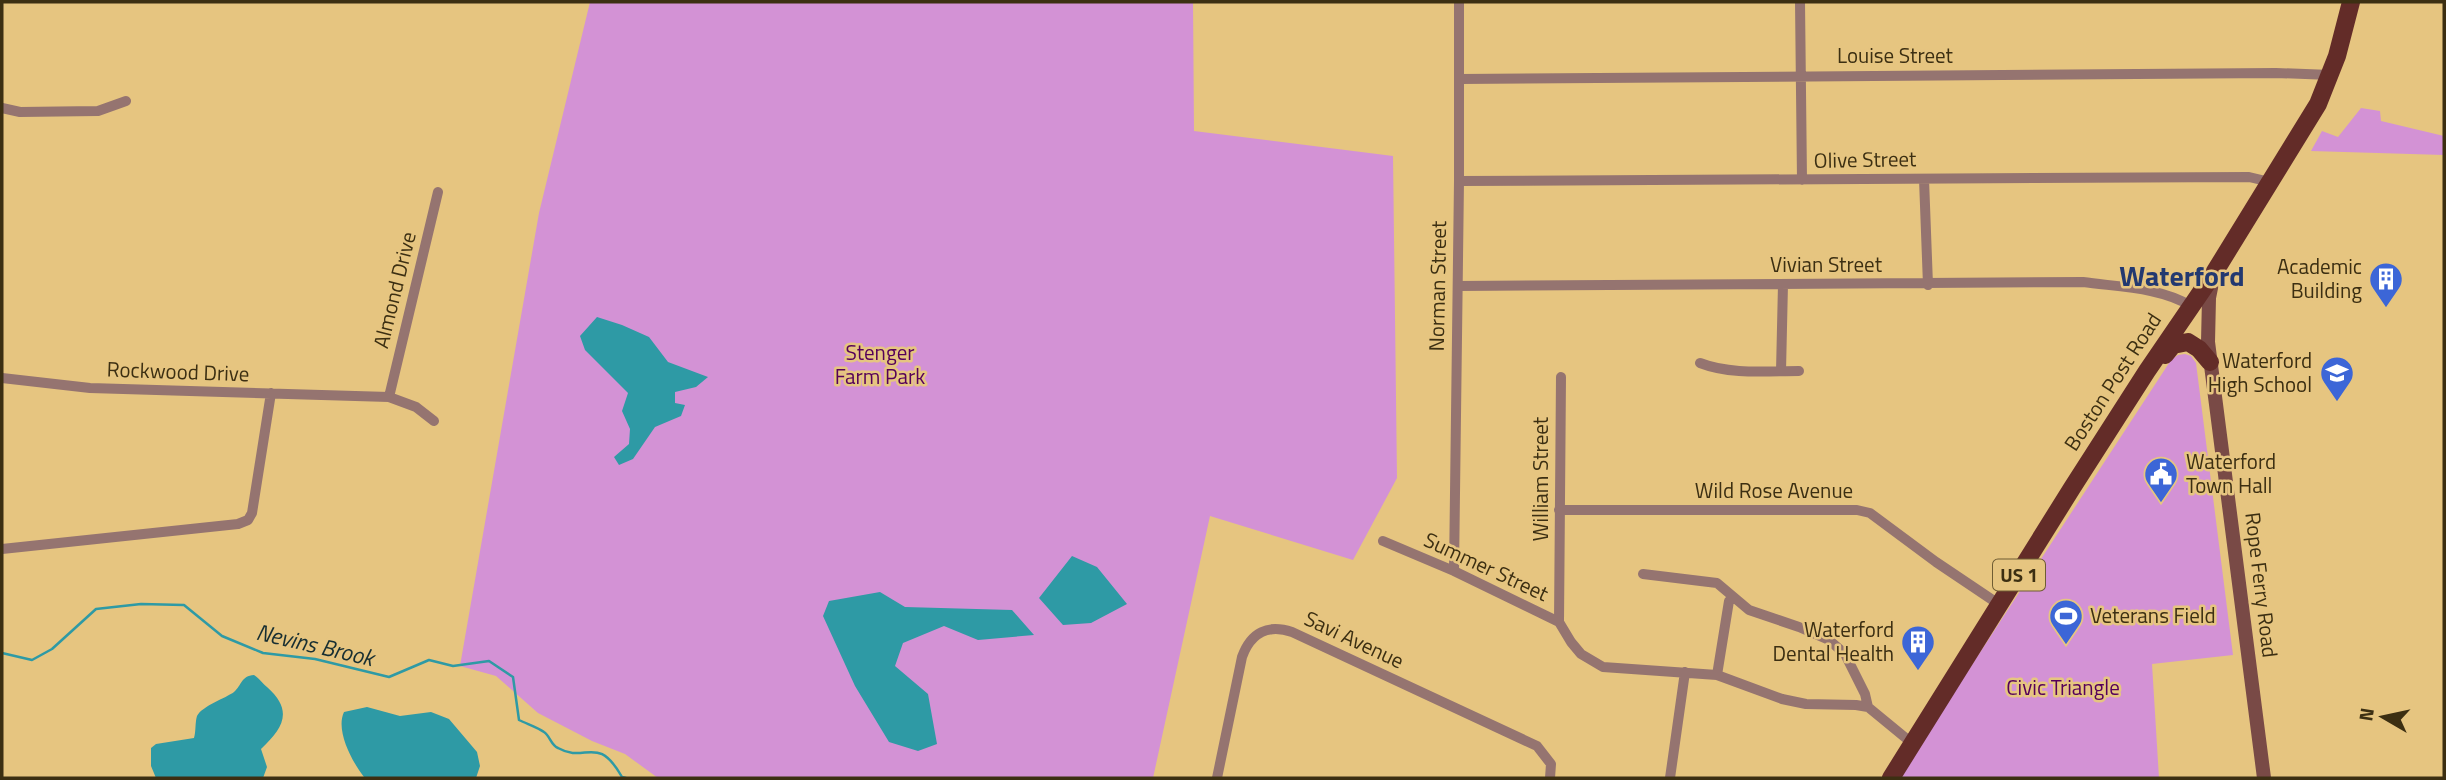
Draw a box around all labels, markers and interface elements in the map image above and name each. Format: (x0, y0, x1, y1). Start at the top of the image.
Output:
street label: Louise Street (1837, 39, 1954, 71)
street label: Olive Street (1813, 142, 1917, 176)
street label: Norman Street (1420, 220, 1454, 352)
street label: Almond Drive (364, 228, 424, 351)
street label: Vivian Street (1770, 248, 1883, 280)
place label: Academic Building (2277, 250, 2362, 306)
district label: Waterford (2119, 254, 2245, 297)
building icon: Academic Building (2367, 260, 2405, 309)
street label: Boston Post Road (2055, 306, 2169, 457)
park label: Stenger Farm Park (835, 336, 925, 392)
place label: Waterford High School (2208, 344, 2312, 400)
street label: Rockwood Drive (106, 353, 250, 389)
school or university icon: Waterford High School (2318, 354, 2356, 403)
street label: William Street (1524, 416, 1556, 541)
place label: Waterford Town Hall (2186, 445, 2276, 501)
public building icon: Waterford Town Hall (2142, 455, 2180, 504)
street label: Wild Rose Avenue (1695, 474, 1853, 506)
street label: Rope Ferry Road (2237, 510, 2287, 659)
street label: Summer Street (1419, 523, 1555, 609)
road number: US 1 (1993, 560, 2045, 590)
sports icon: Veterans Field (2047, 597, 2085, 646)
place label: Veterans Field (2090, 599, 2216, 631)
street label: Savi Avenue (1299, 602, 1410, 676)
place label: Waterford Dental Health (1773, 613, 1894, 669)
water label: Nevins Brook (253, 614, 380, 676)
building icon: Waterford Dental Health (1899, 623, 1937, 672)
park label: Civic Triangle (2006, 671, 2120, 703)
north arrow (2348, 682, 2418, 752)
text: N (2350, 705, 2381, 723)

